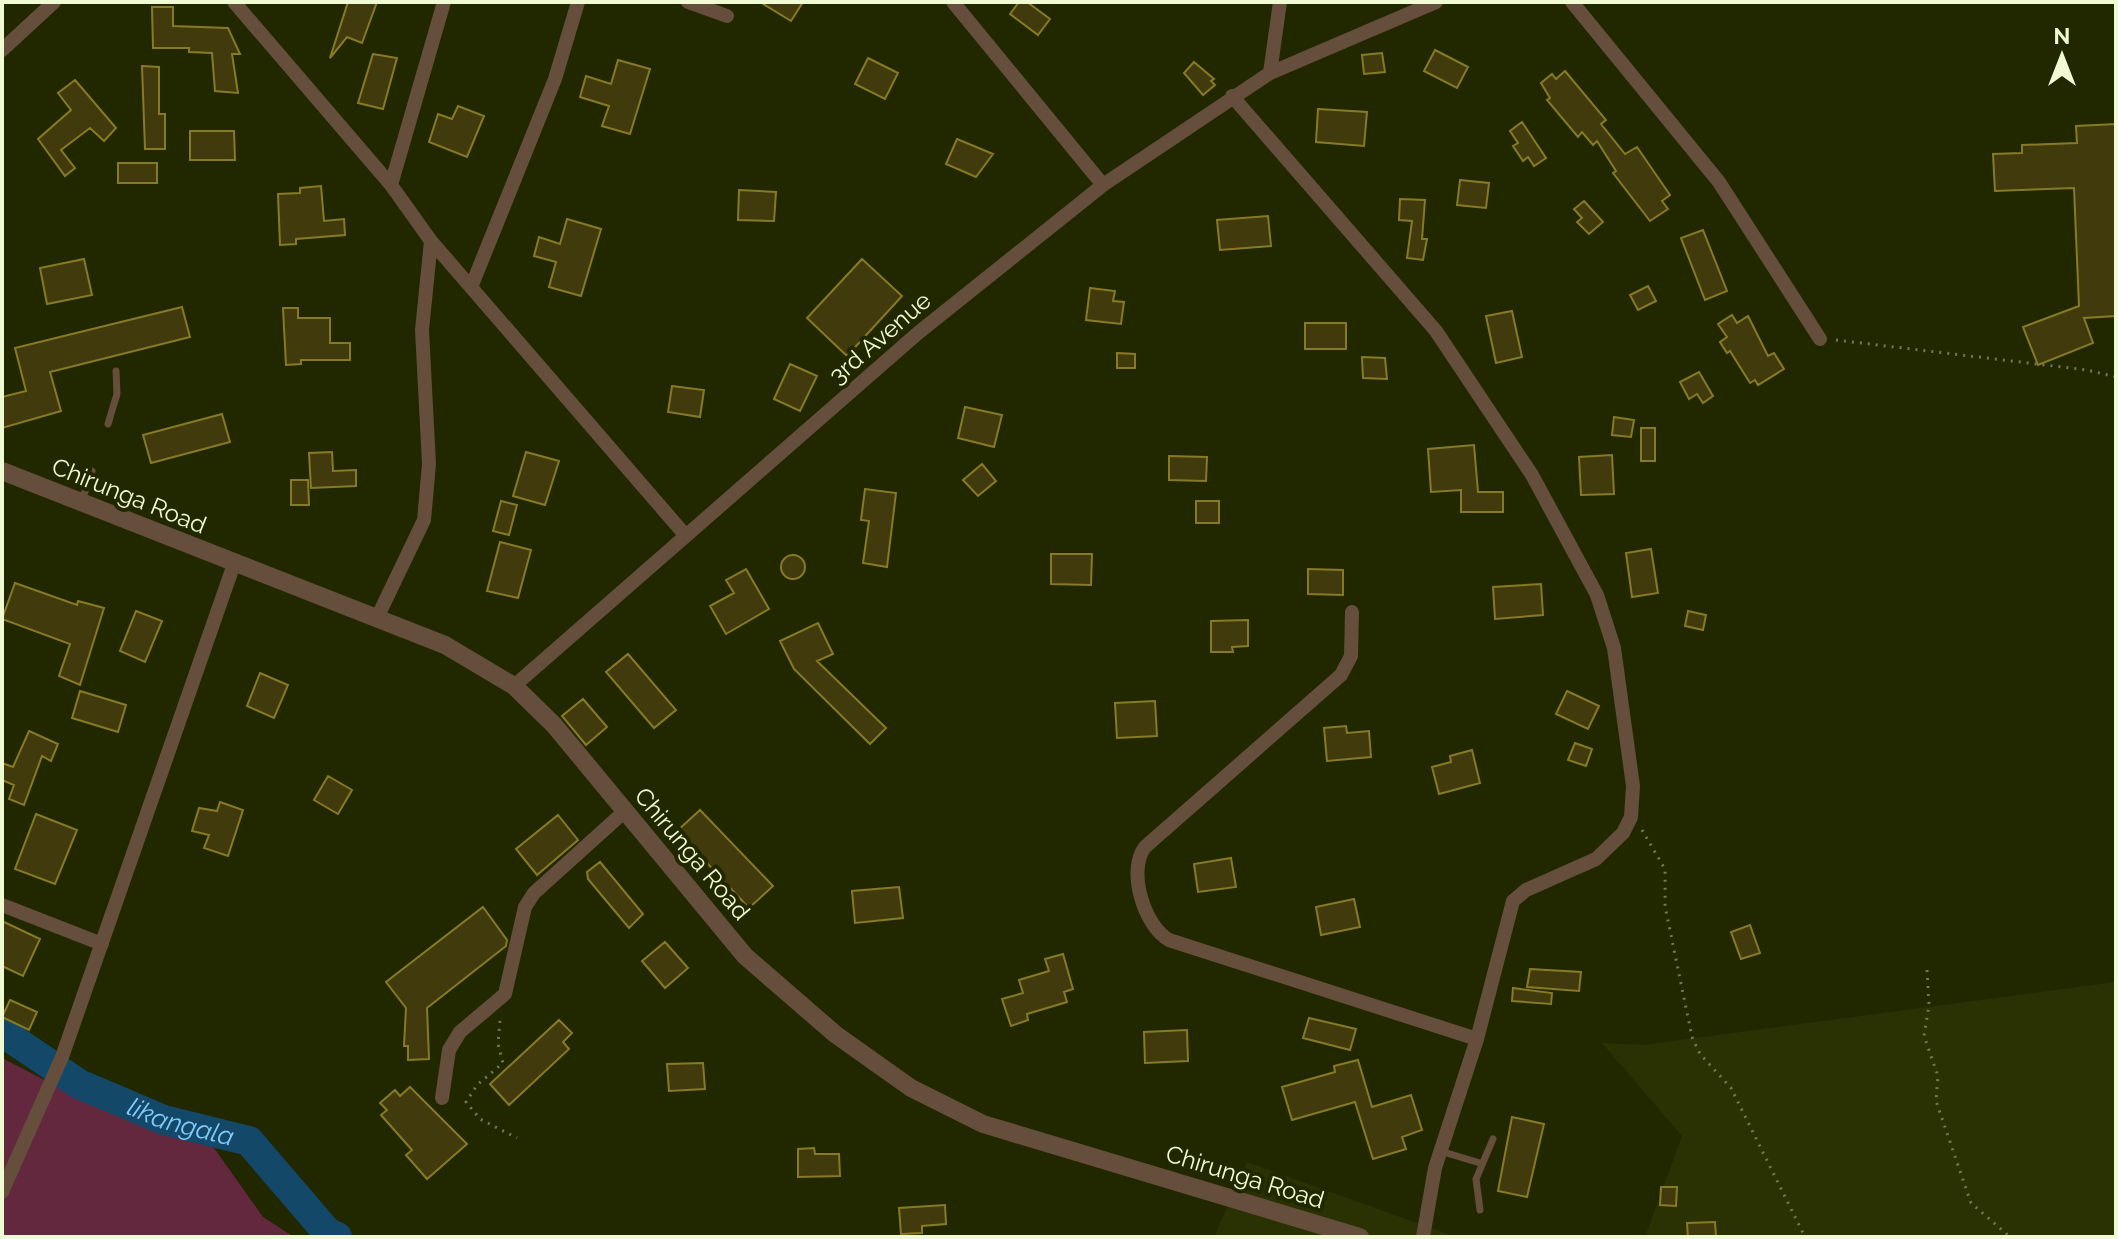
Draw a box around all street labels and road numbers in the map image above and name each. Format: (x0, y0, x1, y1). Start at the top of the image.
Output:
street label: 3rd Avenue (823, 286, 937, 390)
street label: Chirunga Road (48, 451, 211, 540)
street label: Chirunga Road (629, 782, 756, 926)
street label: Chirunga Road (1163, 1139, 1328, 1214)

